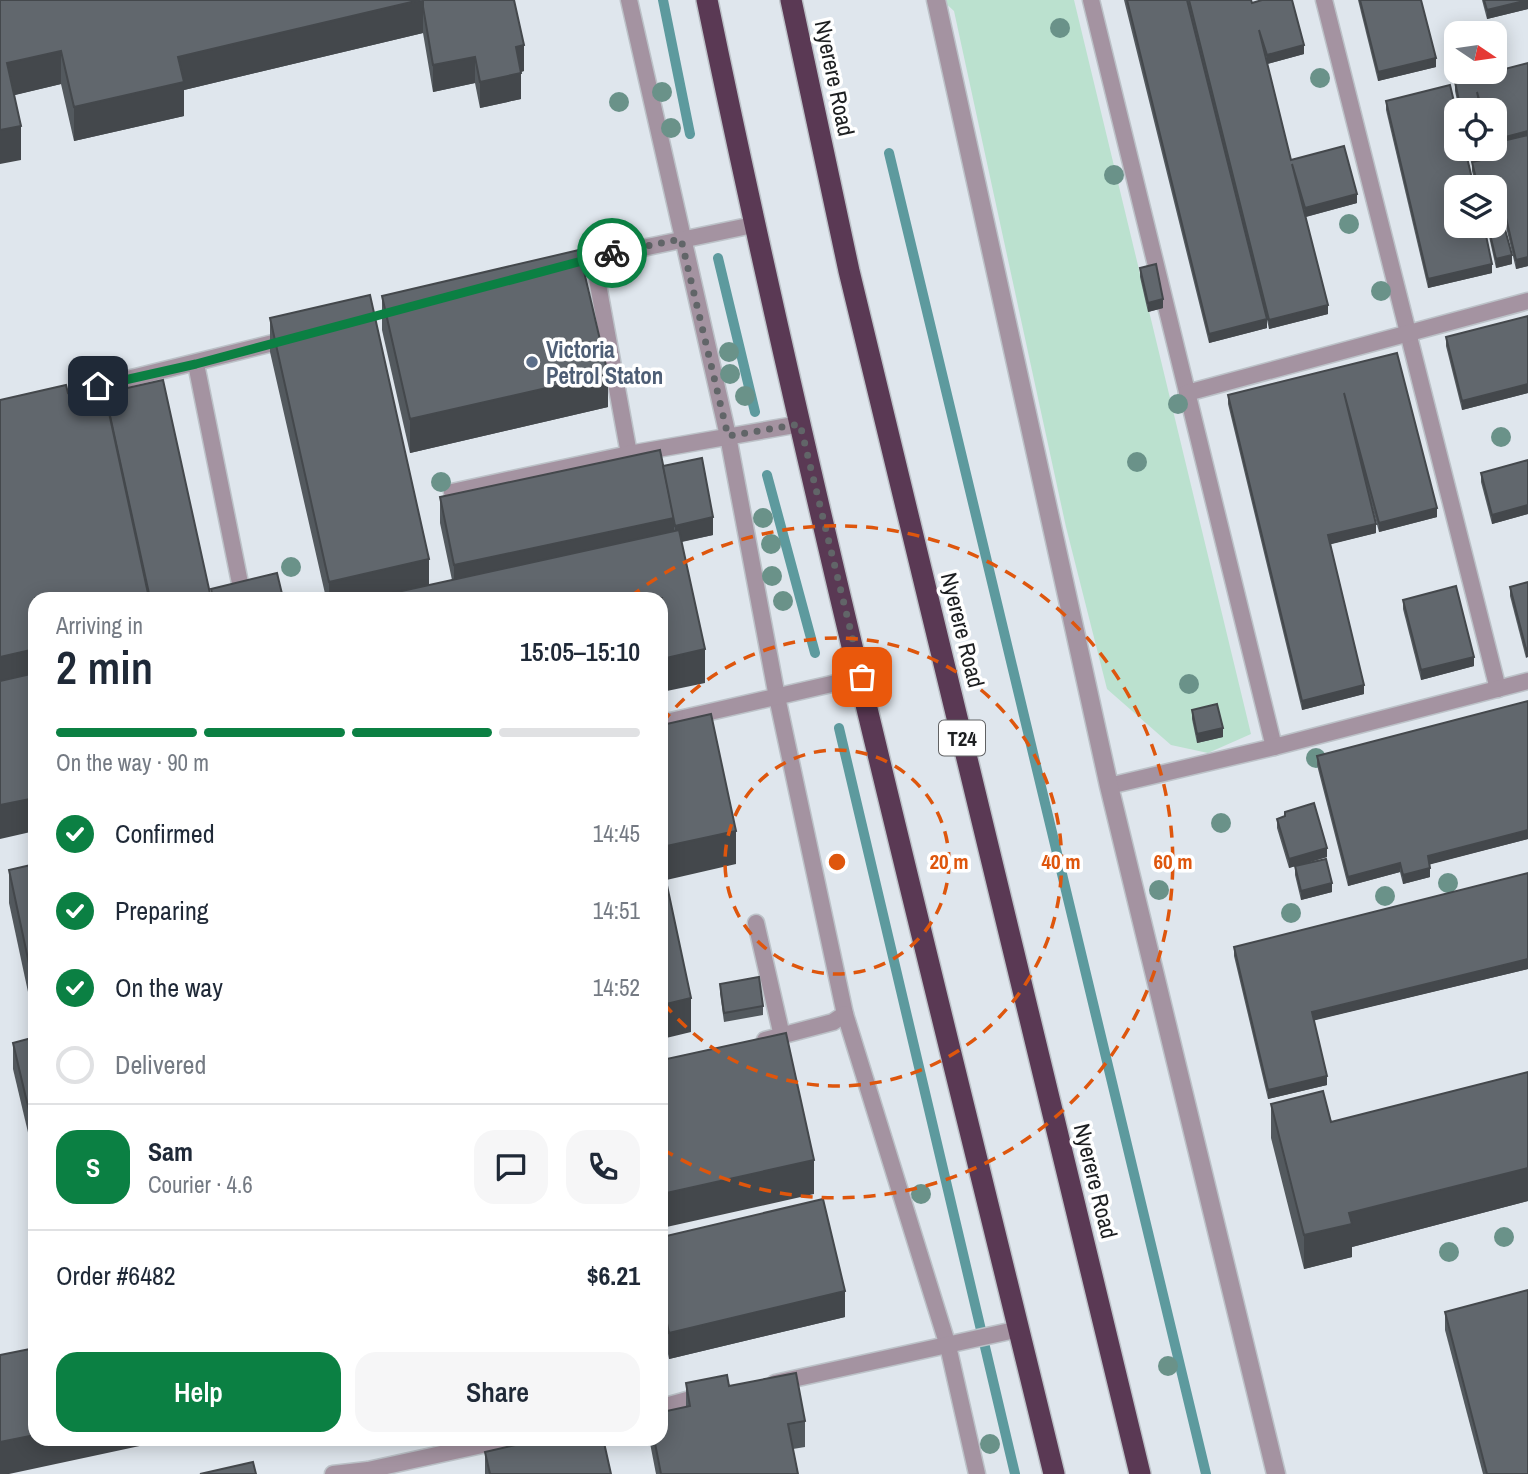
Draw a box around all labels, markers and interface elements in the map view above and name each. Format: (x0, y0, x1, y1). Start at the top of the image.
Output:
street label: Nyerere Road (808, 17, 862, 139)
north arrow (1444, 21, 1507, 84)
map controls (1444, 21, 1507, 238)
button: locate (1444, 98, 1507, 161)
button: layers (1444, 175, 1507, 238)
courier (577, 218, 647, 288)
icon: bike (593, 234, 631, 272)
place label: Victoria Petrol Staton (546, 334, 663, 391)
marker: Victoria Petrol Staton (524, 354, 540, 370)
pin (68, 356, 128, 416)
icon: home (79, 367, 117, 405)
street label: Nyerere Road (934, 569, 992, 691)
text: Arriving in (56, 610, 143, 641)
text: 15:05–15:10 (520, 634, 640, 669)
text: 2 min (56, 636, 153, 698)
pin (832, 647, 892, 707)
icon: bag (843, 658, 881, 696)
road number: T24 (939, 720, 985, 756)
text: On the way · 90 m (56, 747, 209, 778)
icon: check (56, 815, 94, 853)
text: Confirmed (115, 816, 215, 851)
text: 14:45 (593, 818, 640, 849)
text: 20 m (929, 847, 969, 876)
text: 40 m (1041, 847, 1081, 876)
text: 60 m (1153, 847, 1193, 876)
centre of rings (825, 850, 849, 874)
icon: check (56, 892, 94, 930)
text: Preparing (115, 893, 209, 928)
text: 14:51 (593, 895, 640, 926)
icon: check (56, 969, 94, 1007)
text: On the way (115, 970, 223, 1005)
text: 14:52 (593, 972, 640, 1003)
text: Delivered (115, 1047, 206, 1082)
street label: Nyerere Road (1067, 1120, 1125, 1242)
button: chat (474, 1130, 548, 1204)
button: phone (566, 1130, 640, 1204)
text: Sam (148, 1134, 193, 1169)
text: S (86, 1150, 100, 1185)
text: Courier · 4.6 (148, 1169, 253, 1200)
text: Order #6482 (56, 1258, 176, 1293)
text: $6.21 (587, 1258, 640, 1293)
button: Help (56, 1352, 341, 1432)
button: Share (355, 1352, 640, 1432)

